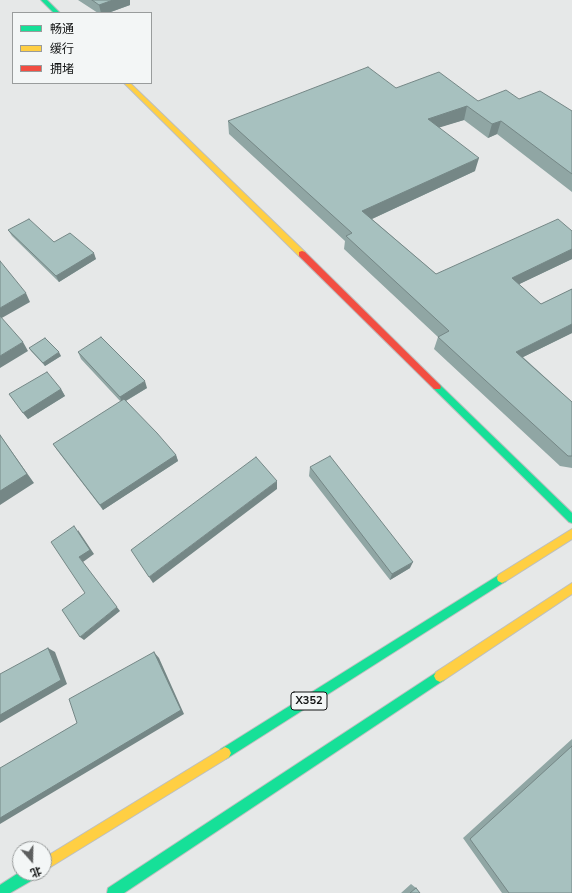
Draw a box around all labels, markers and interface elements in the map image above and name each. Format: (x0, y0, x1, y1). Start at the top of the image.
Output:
legend (12, 12, 152, 84)
text: 畅通 (50, 21, 74, 37)
text: 缓行 (50, 41, 74, 57)
text: 拥堵 (50, 61, 74, 77)
road number: X352 (291, 692, 327, 710)
north arrow (12, 841, 52, 881)
text: 北 (28, 863, 44, 881)

